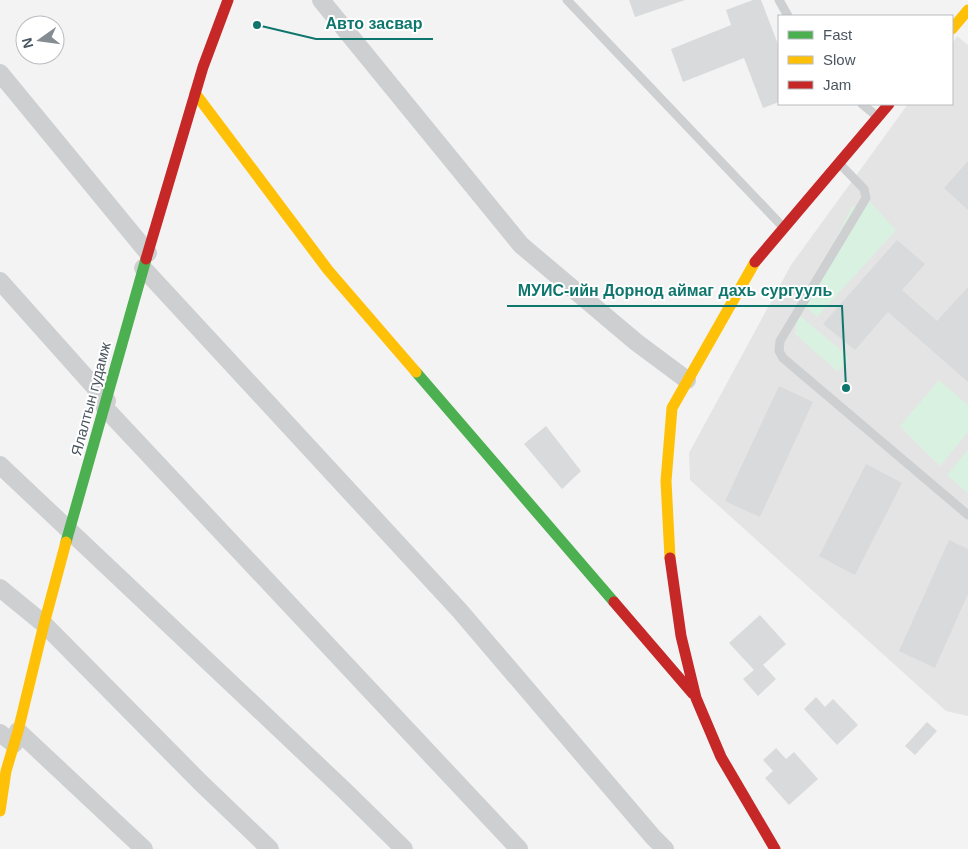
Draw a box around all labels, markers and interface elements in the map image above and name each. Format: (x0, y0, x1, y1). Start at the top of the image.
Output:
callout: Авто засвар (316, 8, 433, 39)
north arrow (15, 15, 65, 65)
text: Авто засвар (326, 15, 423, 32)
legend (778, 15, 953, 105)
text: Fast (823, 26, 853, 43)
text: N (18, 36, 36, 50)
text: Slow (823, 51, 856, 68)
text: Jam (823, 76, 851, 93)
callout: МУИС-ийн Дорнод аймаг дахь сургууль (507, 275, 842, 306)
text: МУИС-ийн Дорнод аймаг дахь сургууль (518, 282, 832, 299)
street label: Ялалтын гудамж (67, 340, 114, 457)

